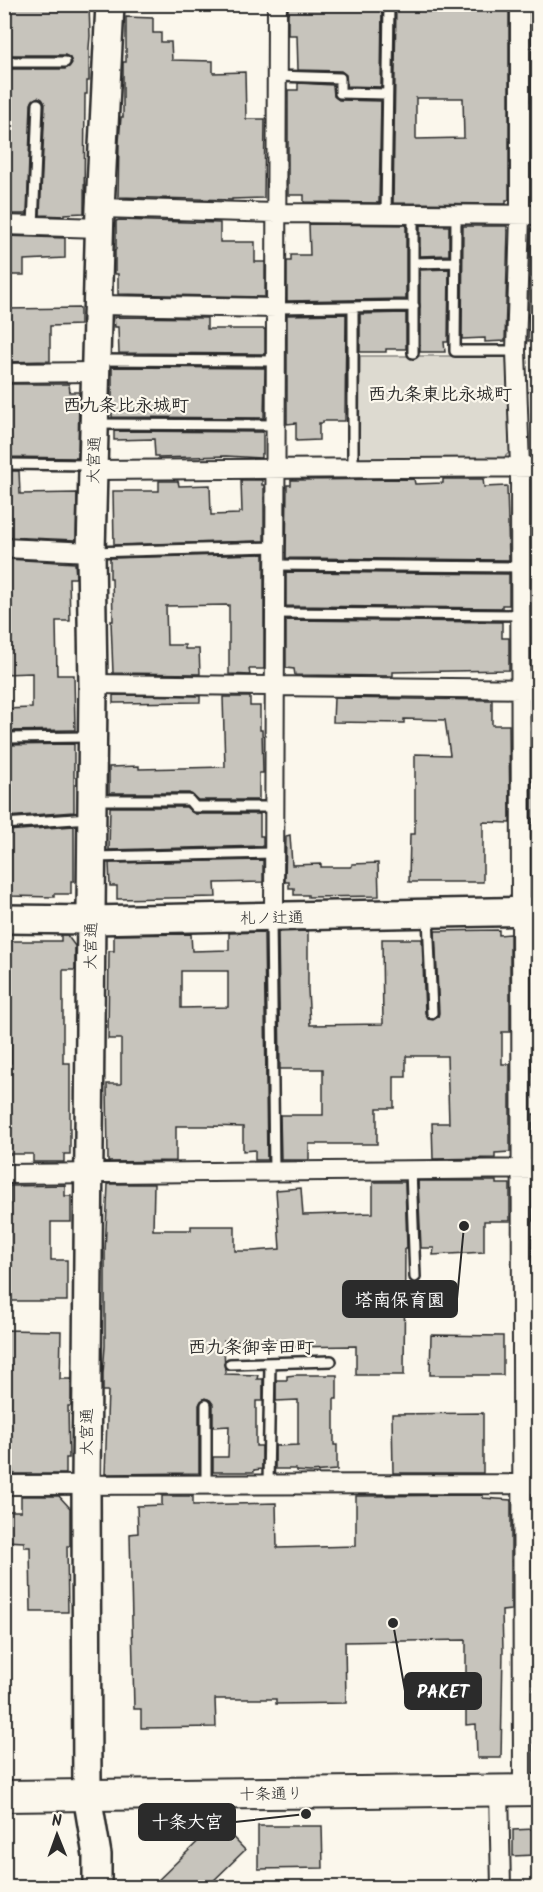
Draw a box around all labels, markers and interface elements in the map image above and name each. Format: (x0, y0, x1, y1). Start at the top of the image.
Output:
district label: 西九条東比永城町 (368, 381, 512, 410)
district label: 西九条比永城町 (63, 392, 189, 421)
street label: 大宮通 (81, 436, 108, 484)
street label: 札ノ辻通 (240, 905, 304, 932)
street label: 大宮通 (79, 922, 104, 970)
callout: 塔南保育園 (343, 1281, 457, 1317)
text: 塔南保育園 (355, 1287, 445, 1316)
district label: 西九条御幸田町 (188, 1334, 314, 1363)
street label: 大宮通 (75, 1408, 100, 1456)
callout: PAKET (405, 1673, 481, 1709)
text: PAKET (417, 1679, 471, 1708)
street label: 十条通り (239, 1781, 303, 1808)
callout: 十条大宮 (139, 1804, 235, 1840)
north arrow (27, 1805, 87, 1865)
text: N (51, 1809, 62, 1834)
text: 十条大宮 (151, 1809, 223, 1838)

